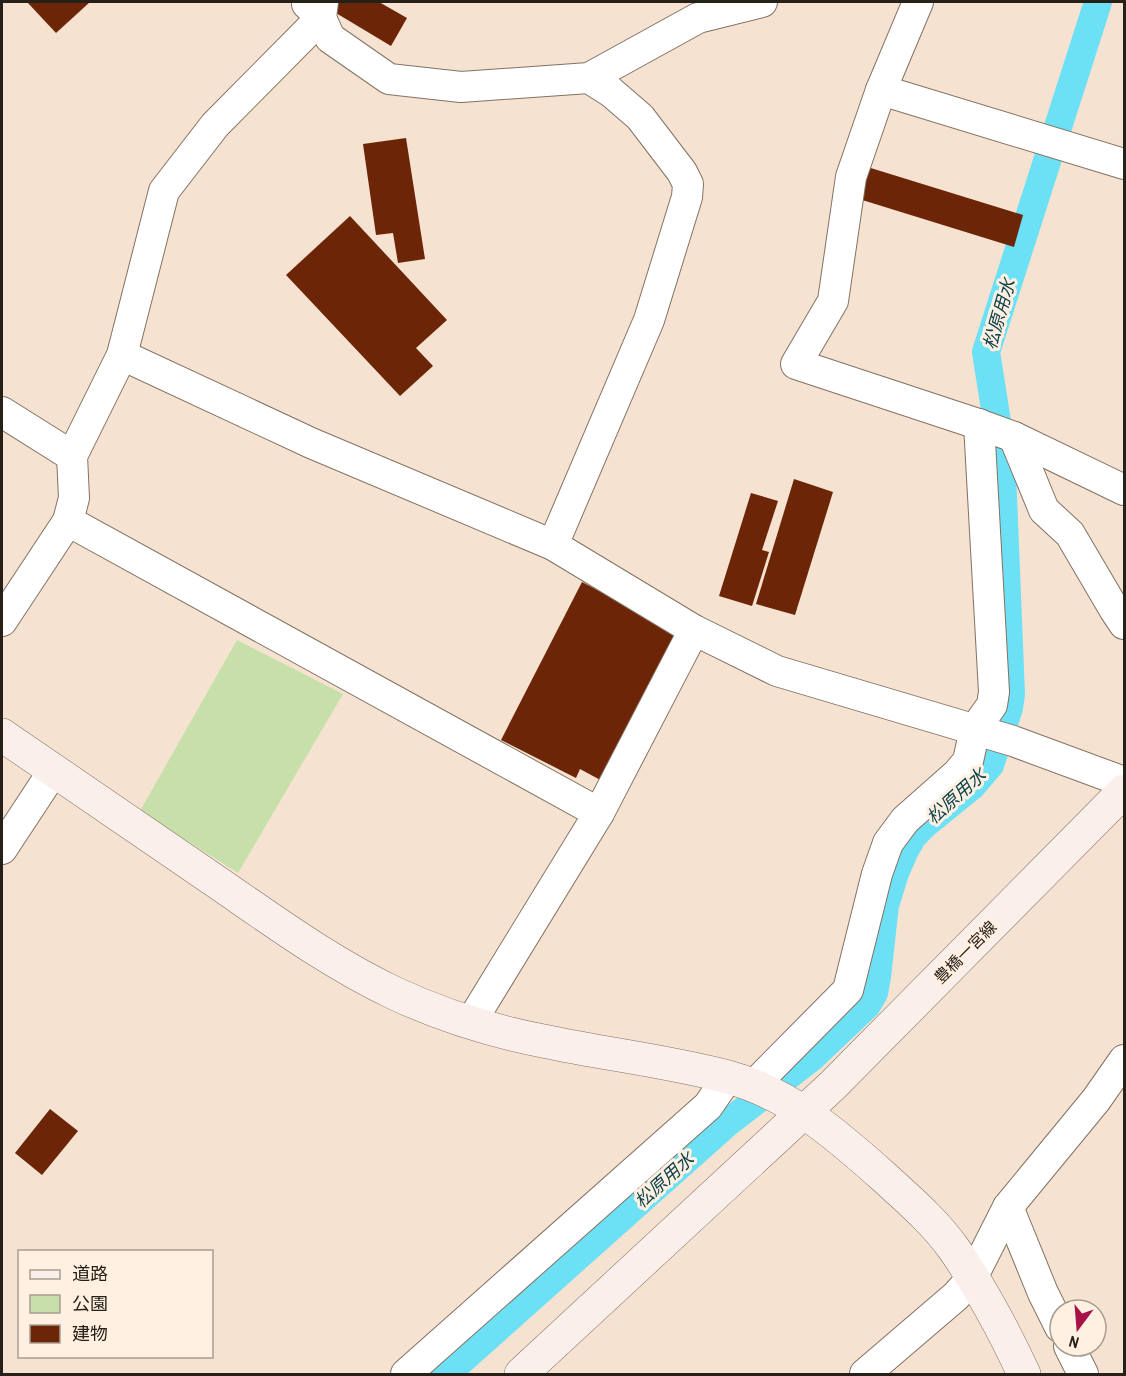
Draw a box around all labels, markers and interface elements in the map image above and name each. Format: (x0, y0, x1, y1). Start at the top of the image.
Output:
water label: 松原用水 (977, 274, 1021, 352)
water label: 松原用水 (921, 761, 993, 829)
street label: 豊橋一宮線 (929, 916, 1001, 988)
water label: 松原用水 (629, 1145, 701, 1213)
legend (18, 1250, 213, 1358)
text: 道路 (72, 1261, 108, 1286)
text: 公園 (72, 1291, 108, 1316)
north arrow (1048, 1298, 1108, 1358)
text: 建物 (72, 1321, 108, 1346)
text: N (1066, 1331, 1081, 1354)

